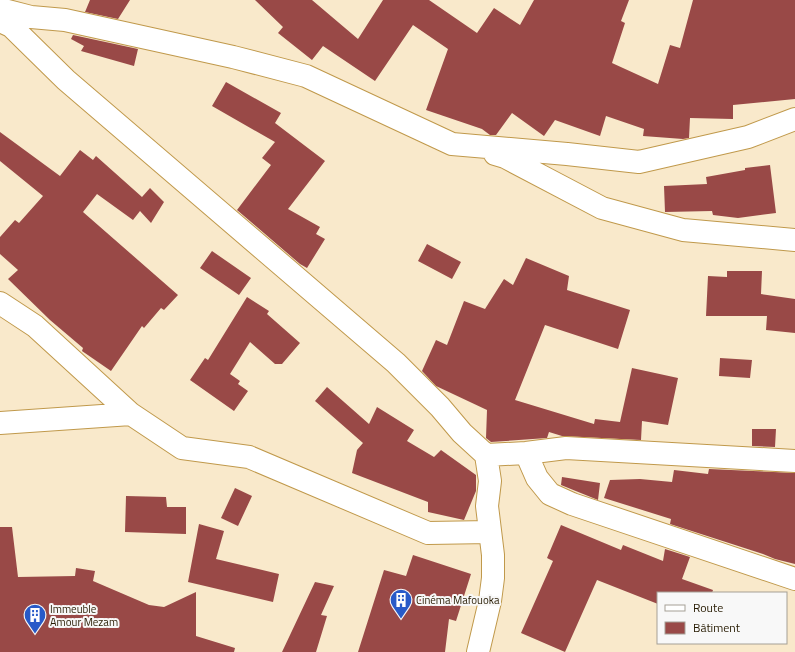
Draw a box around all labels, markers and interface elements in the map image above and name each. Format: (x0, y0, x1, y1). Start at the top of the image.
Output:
building icon: Cinéma Mafouoka (388, 587, 414, 620)
place label: Cinéma Mafouoka (416, 592, 500, 608)
legend (657, 592, 787, 644)
text: Route (693, 598, 723, 617)
place label: Immeuble Amour Mezam (50, 601, 118, 630)
building icon: Immeuble Amour Mezam (22, 602, 48, 635)
text: Bâtiment (693, 618, 741, 637)

